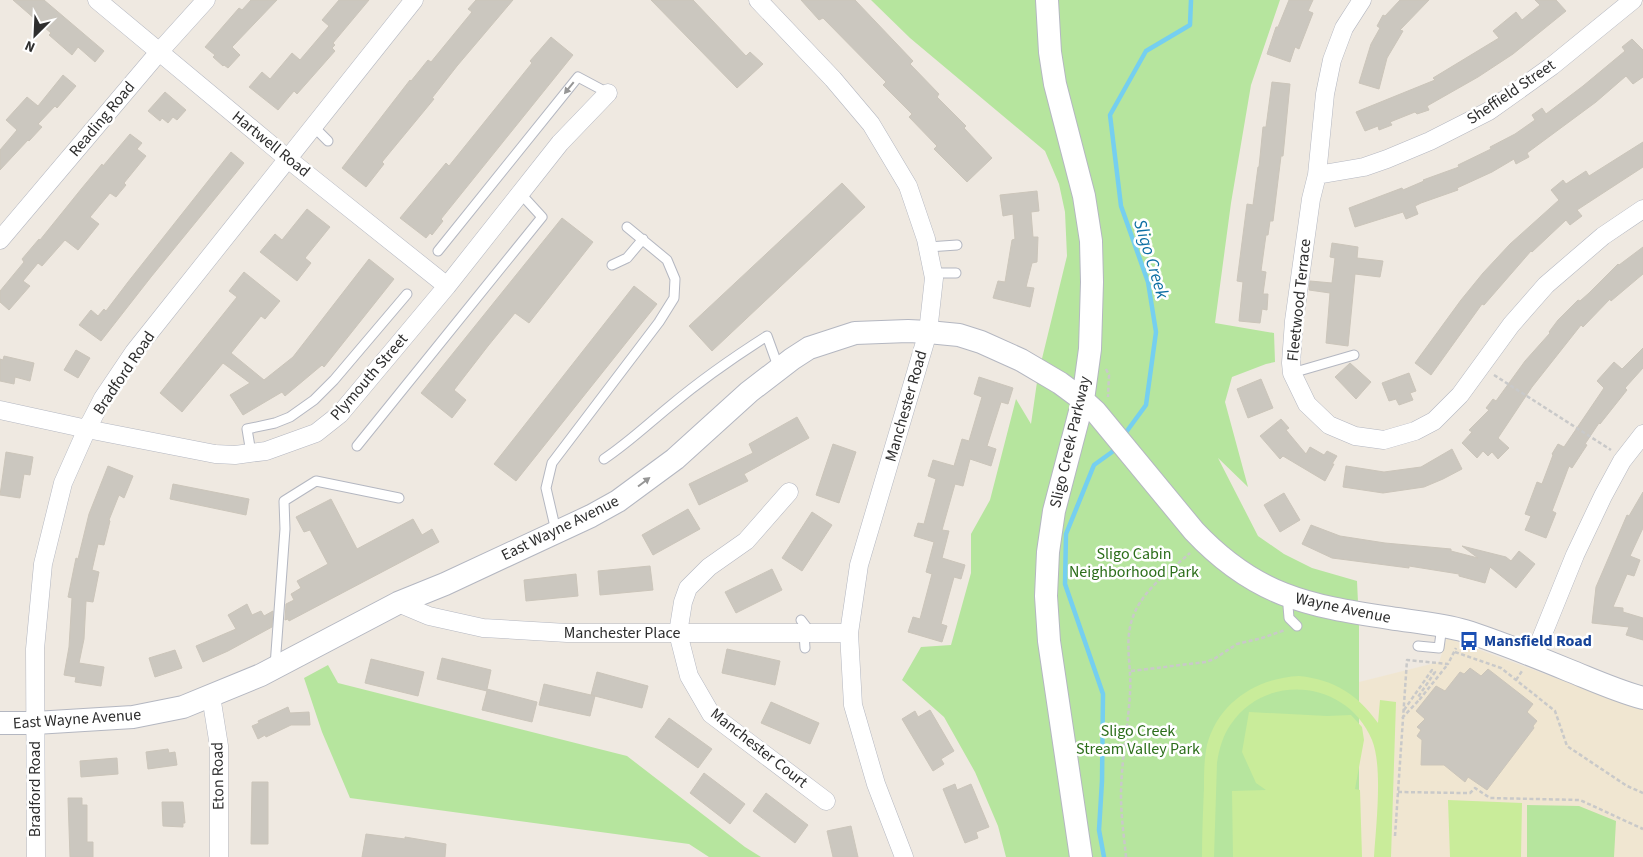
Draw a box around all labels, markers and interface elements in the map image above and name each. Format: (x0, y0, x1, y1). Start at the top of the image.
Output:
north arrow (10, 10, 60, 60)
text: N (22, 35, 38, 57)
street label: Sheffield Street (1462, 54, 1560, 130)
street label: Reading Road (64, 77, 140, 161)
one-way arrow (564, 81, 575, 94)
street label: Hartwell Road (227, 106, 315, 182)
water label: Sligo Creek (1127, 216, 1175, 302)
street label: Fleetwood Terrace (1282, 238, 1316, 362)
street label: Bradford Road (88, 327, 160, 419)
street label: Plymouth Street (325, 328, 413, 425)
street label: Manchester Road (880, 348, 932, 464)
street label: Sligo Creek Parkway (1044, 373, 1096, 510)
one-way arrow (637, 477, 650, 488)
street label: East Wayne Avenue (497, 490, 623, 566)
park label: Sligo Cabin Neighborhood Park (1069, 543, 1199, 583)
street label: Wayne Avenue (1293, 587, 1393, 629)
street label: Manchester Place (564, 622, 680, 644)
bus stop icon: Mansfield Road (1458, 630, 1480, 652)
place label: Mansfield Road (1484, 630, 1592, 652)
street label: Manchester Court (706, 703, 813, 793)
street label: East Wayne Avenue (12, 704, 142, 734)
park label: Sligo Creek Stream Valley Park (1076, 720, 1200, 760)
street label: Bradford Road (24, 741, 46, 837)
street label: Eton Road (206, 742, 230, 810)

